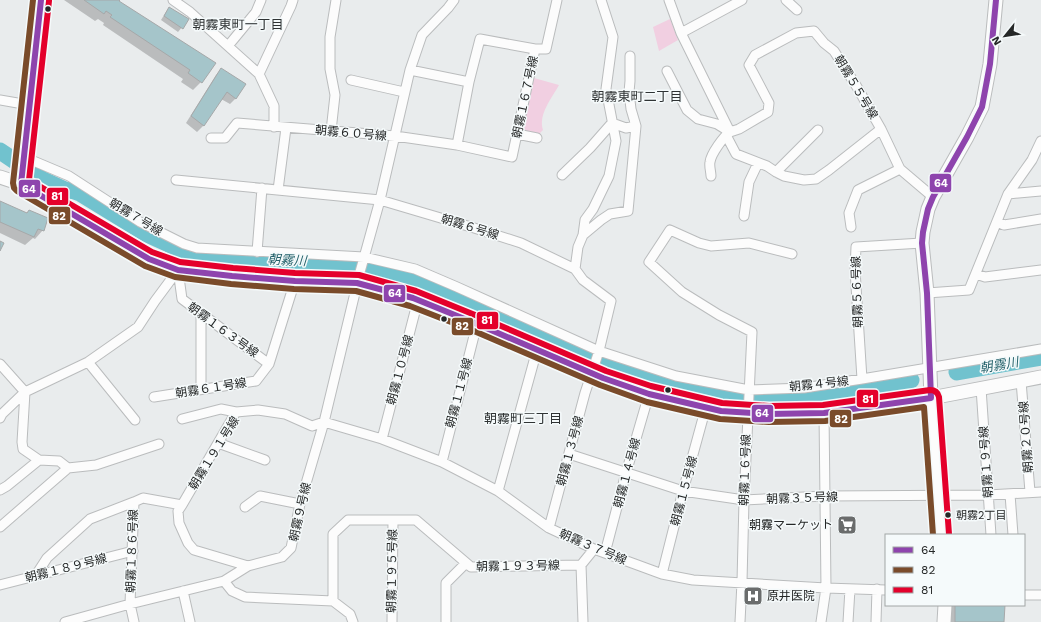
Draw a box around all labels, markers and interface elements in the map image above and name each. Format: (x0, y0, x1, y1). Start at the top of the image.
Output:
unlabelled marker (43, 4, 53, 14)
north arrow (985, 16, 1025, 56)
district label: 朝霧東町一丁目 (192, 17, 284, 32)
text: N (989, 34, 1004, 48)
street label: 朝霧５５号線 (831, 53, 881, 121)
street label: 朝霧１６７号線 (509, 54, 541, 140)
district label: 朝霧東町二丁目 (591, 89, 683, 104)
street label: 朝霧６０号線 (315, 123, 387, 143)
line badge: 64 (929, 173, 952, 193)
text: 64 (934, 177, 948, 190)
line badge: 64 (18, 179, 41, 198)
text: 64 (22, 183, 36, 196)
line badge: 81 (46, 187, 69, 206)
text: 81 (51, 190, 63, 203)
street label: 朝霧７号線 (107, 196, 165, 238)
line badge: 82 (48, 206, 71, 225)
text: 82 (52, 210, 66, 223)
street label: 朝霧６号線 (439, 212, 501, 242)
water label: 朝霧川 (267, 251, 309, 269)
street label: 朝霧５６号線 (849, 256, 865, 328)
line badge: 64 (383, 284, 406, 303)
text: 64 (388, 287, 402, 300)
street label: 朝霧１６３号線 (185, 300, 261, 360)
line badge: 81 (476, 311, 499, 330)
unlabelled marker (439, 314, 449, 324)
text: 81 (481, 314, 493, 327)
line badge: 82 (451, 317, 474, 336)
text: 82 (455, 320, 469, 333)
street label: 朝霧１０号線 (384, 333, 416, 407)
water label: 朝霧川 (978, 354, 1021, 376)
street label: 朝霧１１号線 (443, 356, 475, 430)
street label: 朝霧４号線 (788, 374, 850, 394)
street label: 朝霧６１号線 (174, 375, 248, 401)
unlabelled marker (663, 385, 673, 395)
line badge: 81 (856, 389, 879, 408)
text: 81 (862, 393, 874, 406)
street label: 朝霧２０号線 (1017, 401, 1035, 473)
line badge: 64 (751, 404, 774, 423)
text: 64 (755, 407, 769, 420)
line badge: 82 (829, 409, 852, 428)
district label: 朝霧町三丁目 (484, 411, 562, 426)
text: 82 (834, 413, 848, 426)
street label: 朝霧１９１号線 (186, 414, 242, 492)
street label: 朝霧１３号線 (554, 414, 586, 488)
street label: 朝霧１９号線 (977, 426, 995, 498)
street label: 朝霧１６号線 (737, 434, 753, 506)
street label: 朝霧１４号線 (611, 436, 643, 510)
street label: 朝霧１５号線 (668, 454, 700, 528)
street label: 朝霧９号線 (286, 481, 314, 543)
street label: 朝霧３５号線 (766, 490, 838, 506)
street label: 朝霧１８６号線 (124, 509, 140, 593)
place label: 朝霧2丁目 (956, 509, 1006, 522)
marker: 朝霧2丁目 (943, 510, 953, 520)
supermarket icon: 朝霧マーケット (836, 514, 858, 536)
place label: 朝霧マーケット (749, 518, 833, 532)
street label: 朝霧３７号線 (557, 526, 629, 568)
street label: 朝霧１９５号線 (384, 529, 400, 613)
legend (885, 534, 1025, 606)
text: 64 (921, 543, 936, 557)
street label: 朝霧１８９号線 (24, 551, 108, 585)
street label: 朝霧１９３号線 (476, 558, 560, 574)
text: 82 (921, 563, 935, 577)
text: 81 (921, 583, 933, 597)
hospital icon: 原井医院 (742, 585, 764, 607)
place label: 原井医院 (767, 589, 815, 603)

